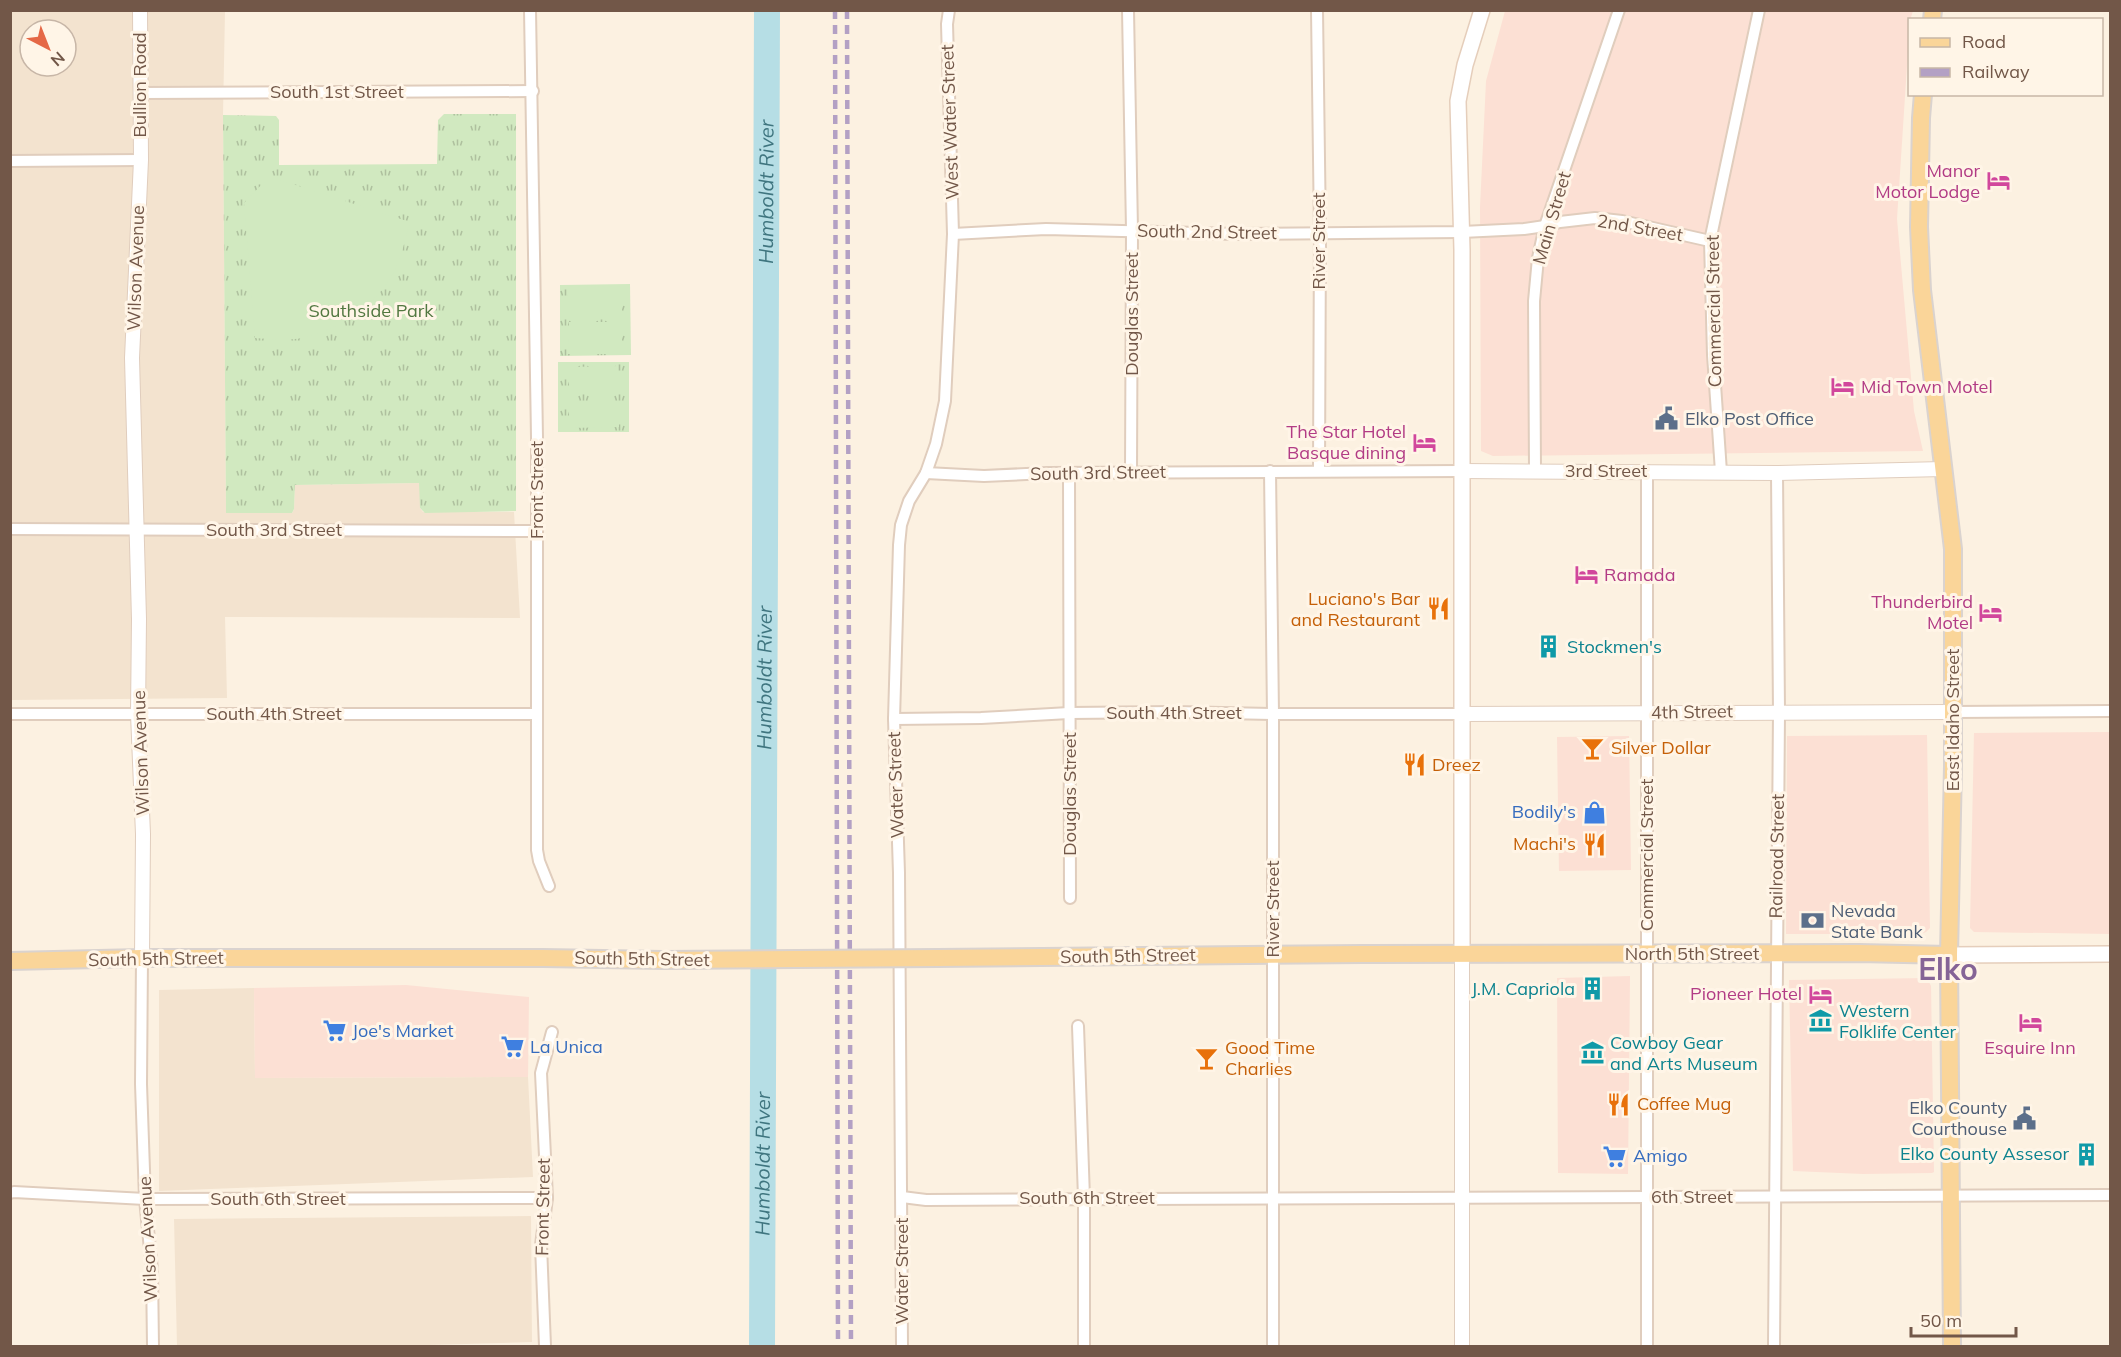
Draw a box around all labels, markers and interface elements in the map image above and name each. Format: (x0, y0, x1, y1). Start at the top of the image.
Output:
north arrow (18, 18, 78, 78)
legend (1908, 18, 2103, 96)
text: Road (1962, 30, 2006, 53)
street label: Bullion Road (128, 32, 151, 138)
street label: West Water Street (935, 44, 964, 200)
text: N (47, 48, 69, 71)
text: Railway (1962, 60, 2030, 83)
street label: South 1st Street (270, 80, 404, 103)
water label: Humboldt River (753, 119, 779, 264)
place label: Manor Motor Lodge (1875, 159, 1980, 203)
hotel icon: Manor Motor Lodge (1985, 168, 2011, 194)
street label: Main Street (1527, 169, 1576, 267)
street label: River Street (1307, 193, 1330, 289)
street label: Wilson Avenue (122, 205, 149, 331)
street label: 2nd Street (1595, 209, 1685, 246)
street label: South 2nd Street (1137, 219, 1277, 244)
street label: Commercial Street (1701, 235, 1726, 387)
street label: Douglas Street (1120, 252, 1143, 376)
park label: Southside Park (308, 299, 434, 322)
hotel icon: Mid Town Motel (1830, 374, 1856, 400)
place label: Mid Town Motel (1861, 375, 1993, 398)
public building icon: Elko Post Office (1654, 406, 1680, 432)
place label: Elko Post Office (1685, 407, 1814, 430)
place label: The Star Hotel Basque dining (1286, 420, 1406, 464)
hotel icon: The Star Hotel Basque dining (1411, 429, 1437, 455)
street label: Front Street (525, 441, 548, 539)
street label: 3rd Street (1565, 459, 1647, 482)
street label: South 3rd Street (1030, 460, 1166, 485)
street label: South 3rd Street (206, 518, 342, 541)
hotel icon: Ramada (1573, 562, 1599, 588)
place label: Ramada (1604, 563, 1675, 586)
place label: Luciano's Bar and Restaurant (1291, 587, 1420, 631)
place label: Thunderbird Motel (1871, 590, 1973, 634)
restaurant icon: Luciano's Bar and Restaurant (1425, 596, 1451, 622)
hotel icon: Thunderbird Motel (1978, 599, 2004, 625)
water label: Humboldt River (751, 605, 777, 750)
building icon: Stockmen's (1536, 634, 1562, 660)
place label: Stockmen's (1567, 635, 1662, 658)
street label: East Idaho Street (1941, 649, 1964, 791)
street label: Wilson Avenue (127, 690, 154, 816)
street label: 4th Street (1651, 699, 1733, 724)
street label: South 4th Street (1106, 701, 1242, 724)
street label: South 4th Street (206, 702, 342, 725)
street label: Water Street (882, 731, 909, 839)
street label: Douglas Street (1058, 732, 1081, 856)
bar icon: Silver Dollar (1580, 735, 1606, 761)
place label: Silver Dollar (1611, 736, 1711, 759)
restaurant icon: Dreez (1401, 752, 1427, 778)
place label: Dreez (1432, 753, 1481, 776)
street label: Commercial Street (1635, 779, 1658, 931)
street label: Railroad Street (1764, 794, 1789, 918)
shop icon: Bodily's (1581, 799, 1607, 825)
place label: Bodily's (1512, 800, 1576, 823)
restaurant icon: Machi's (1581, 831, 1607, 857)
place label: Machi's (1513, 832, 1576, 855)
street label: River Street (1261, 861, 1284, 957)
place label: Nevada State Bank (1831, 899, 1924, 943)
bank icon: Nevada State Bank (1800, 908, 1826, 934)
street label: North 5th Street (1625, 942, 1759, 965)
street label: South 5th Street (1060, 943, 1196, 968)
street label: South 5th Street (88, 946, 224, 971)
street label: South 5th Street (574, 946, 710, 971)
district label: Elko (1918, 950, 1978, 988)
building icon: J.M. Capriola (1580, 976, 1606, 1002)
place label: J.M. Capriola (1471, 977, 1575, 1000)
hotel icon: Pioneer Hotel (1807, 981, 1833, 1007)
place label: Pioneer Hotel (1690, 982, 1802, 1005)
place label: Western Folklife Center (1839, 999, 1957, 1043)
museum icon: Western Folklife Center (1808, 1008, 1834, 1034)
hotel icon: Esquire Inn (2017, 1009, 2043, 1035)
supermarket icon: Joe's Market (321, 1018, 347, 1044)
place label: Joe's Market (352, 1019, 454, 1042)
place label: Cowboy Gear and Arts Museum (1610, 1031, 1758, 1075)
supermarket icon: La Unica (499, 1034, 525, 1060)
place label: La Unica (530, 1035, 603, 1058)
place label: Good Time Charlies (1225, 1036, 1315, 1080)
place label: Esquire Inn (1984, 1036, 2076, 1059)
museum icon: Cowboy Gear and Arts Museum (1579, 1040, 1605, 1066)
bar icon: Good Time Charlies (1194, 1045, 1220, 1071)
water label: Humboldt River (749, 1091, 775, 1236)
restaurant icon: Coffee Mug (1606, 1091, 1632, 1117)
place label: Coffee Mug (1637, 1092, 1731, 1115)
place label: Elko County Courthouse (1909, 1096, 2007, 1140)
public building icon: Elko County Courthouse (2012, 1105, 2038, 1131)
building icon: Elko County Assesor (2074, 1141, 2100, 1167)
place label: Elko County Assesor (1900, 1142, 2069, 1165)
supermarket icon: Amigo (1602, 1143, 1628, 1169)
place label: Amigo (1633, 1144, 1687, 1167)
street label: Front Street (530, 1158, 555, 1256)
street label: Wilson Avenue (133, 1176, 162, 1302)
street label: 6th Street (1651, 1185, 1733, 1208)
street label: South 6th Street (1019, 1186, 1155, 1209)
street label: South 6th Street (210, 1187, 346, 1210)
street label: Water Street (890, 1218, 913, 1324)
scale bar (1911, 1300, 2016, 1338)
text: 50 m (1920, 1309, 1962, 1332)

